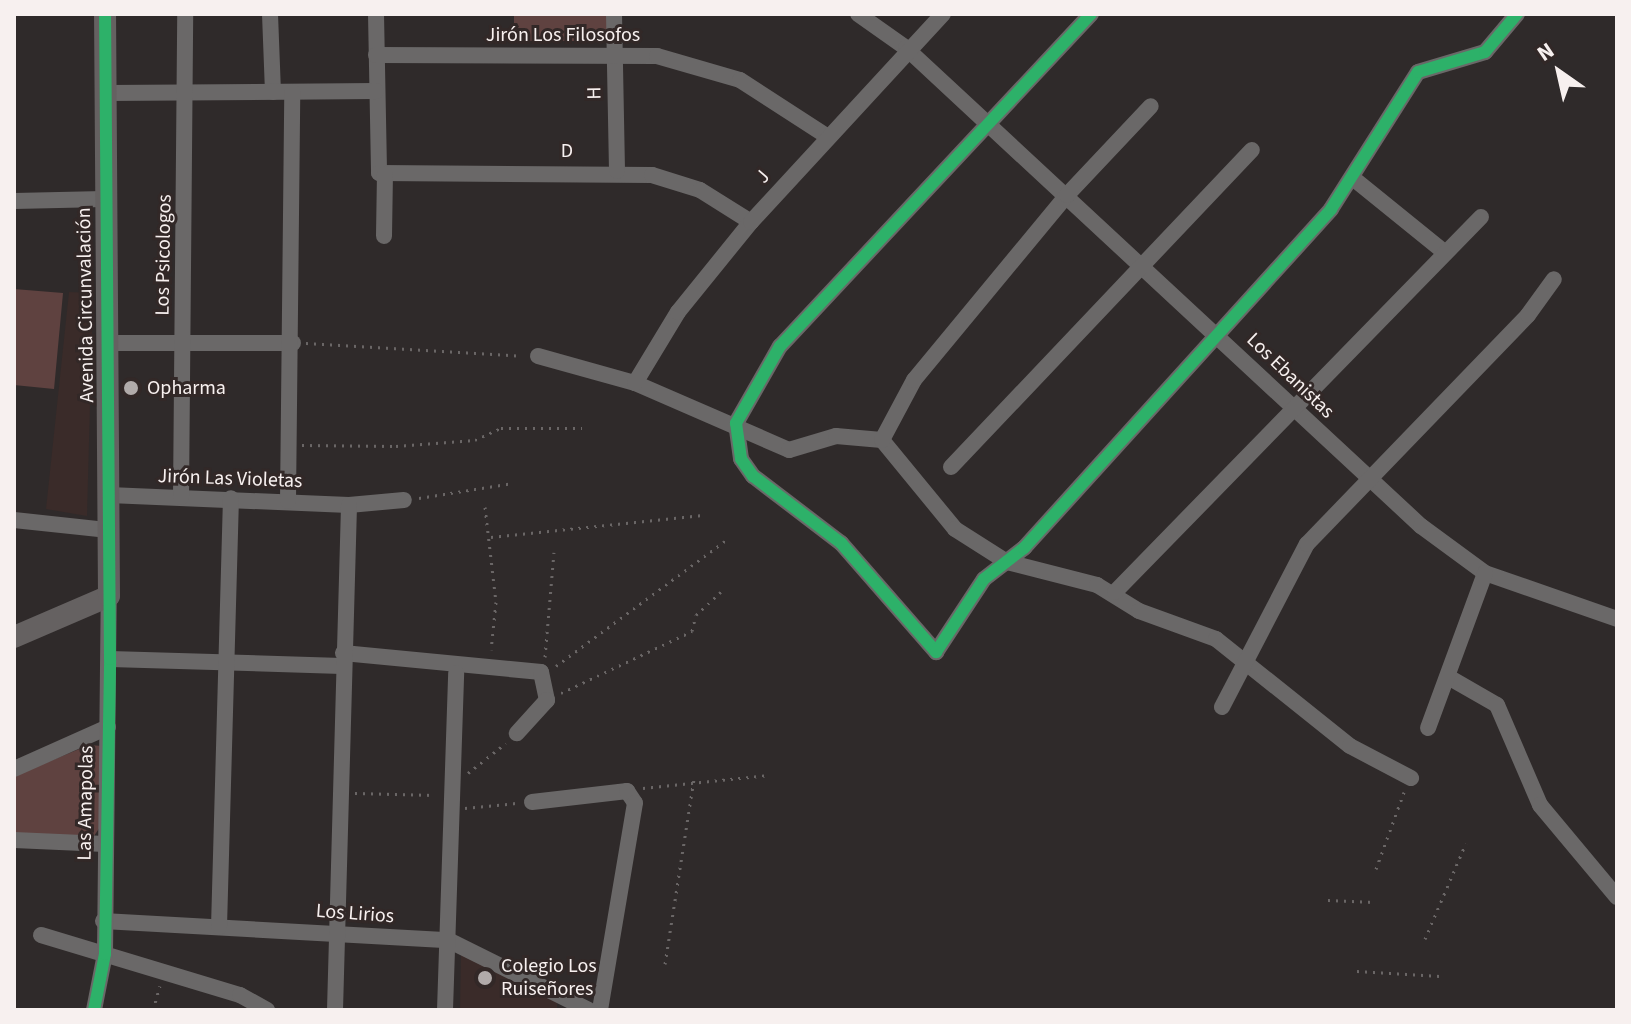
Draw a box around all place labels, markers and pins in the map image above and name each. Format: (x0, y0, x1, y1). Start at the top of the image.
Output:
place label: Opharma (147, 376, 226, 400)
marker: Opharma (122, 379, 140, 397)
place label: Colegio Los Ruiseñores (501, 954, 597, 1001)
marker: Colegio Los Ruiseñores (476, 969, 494, 987)

